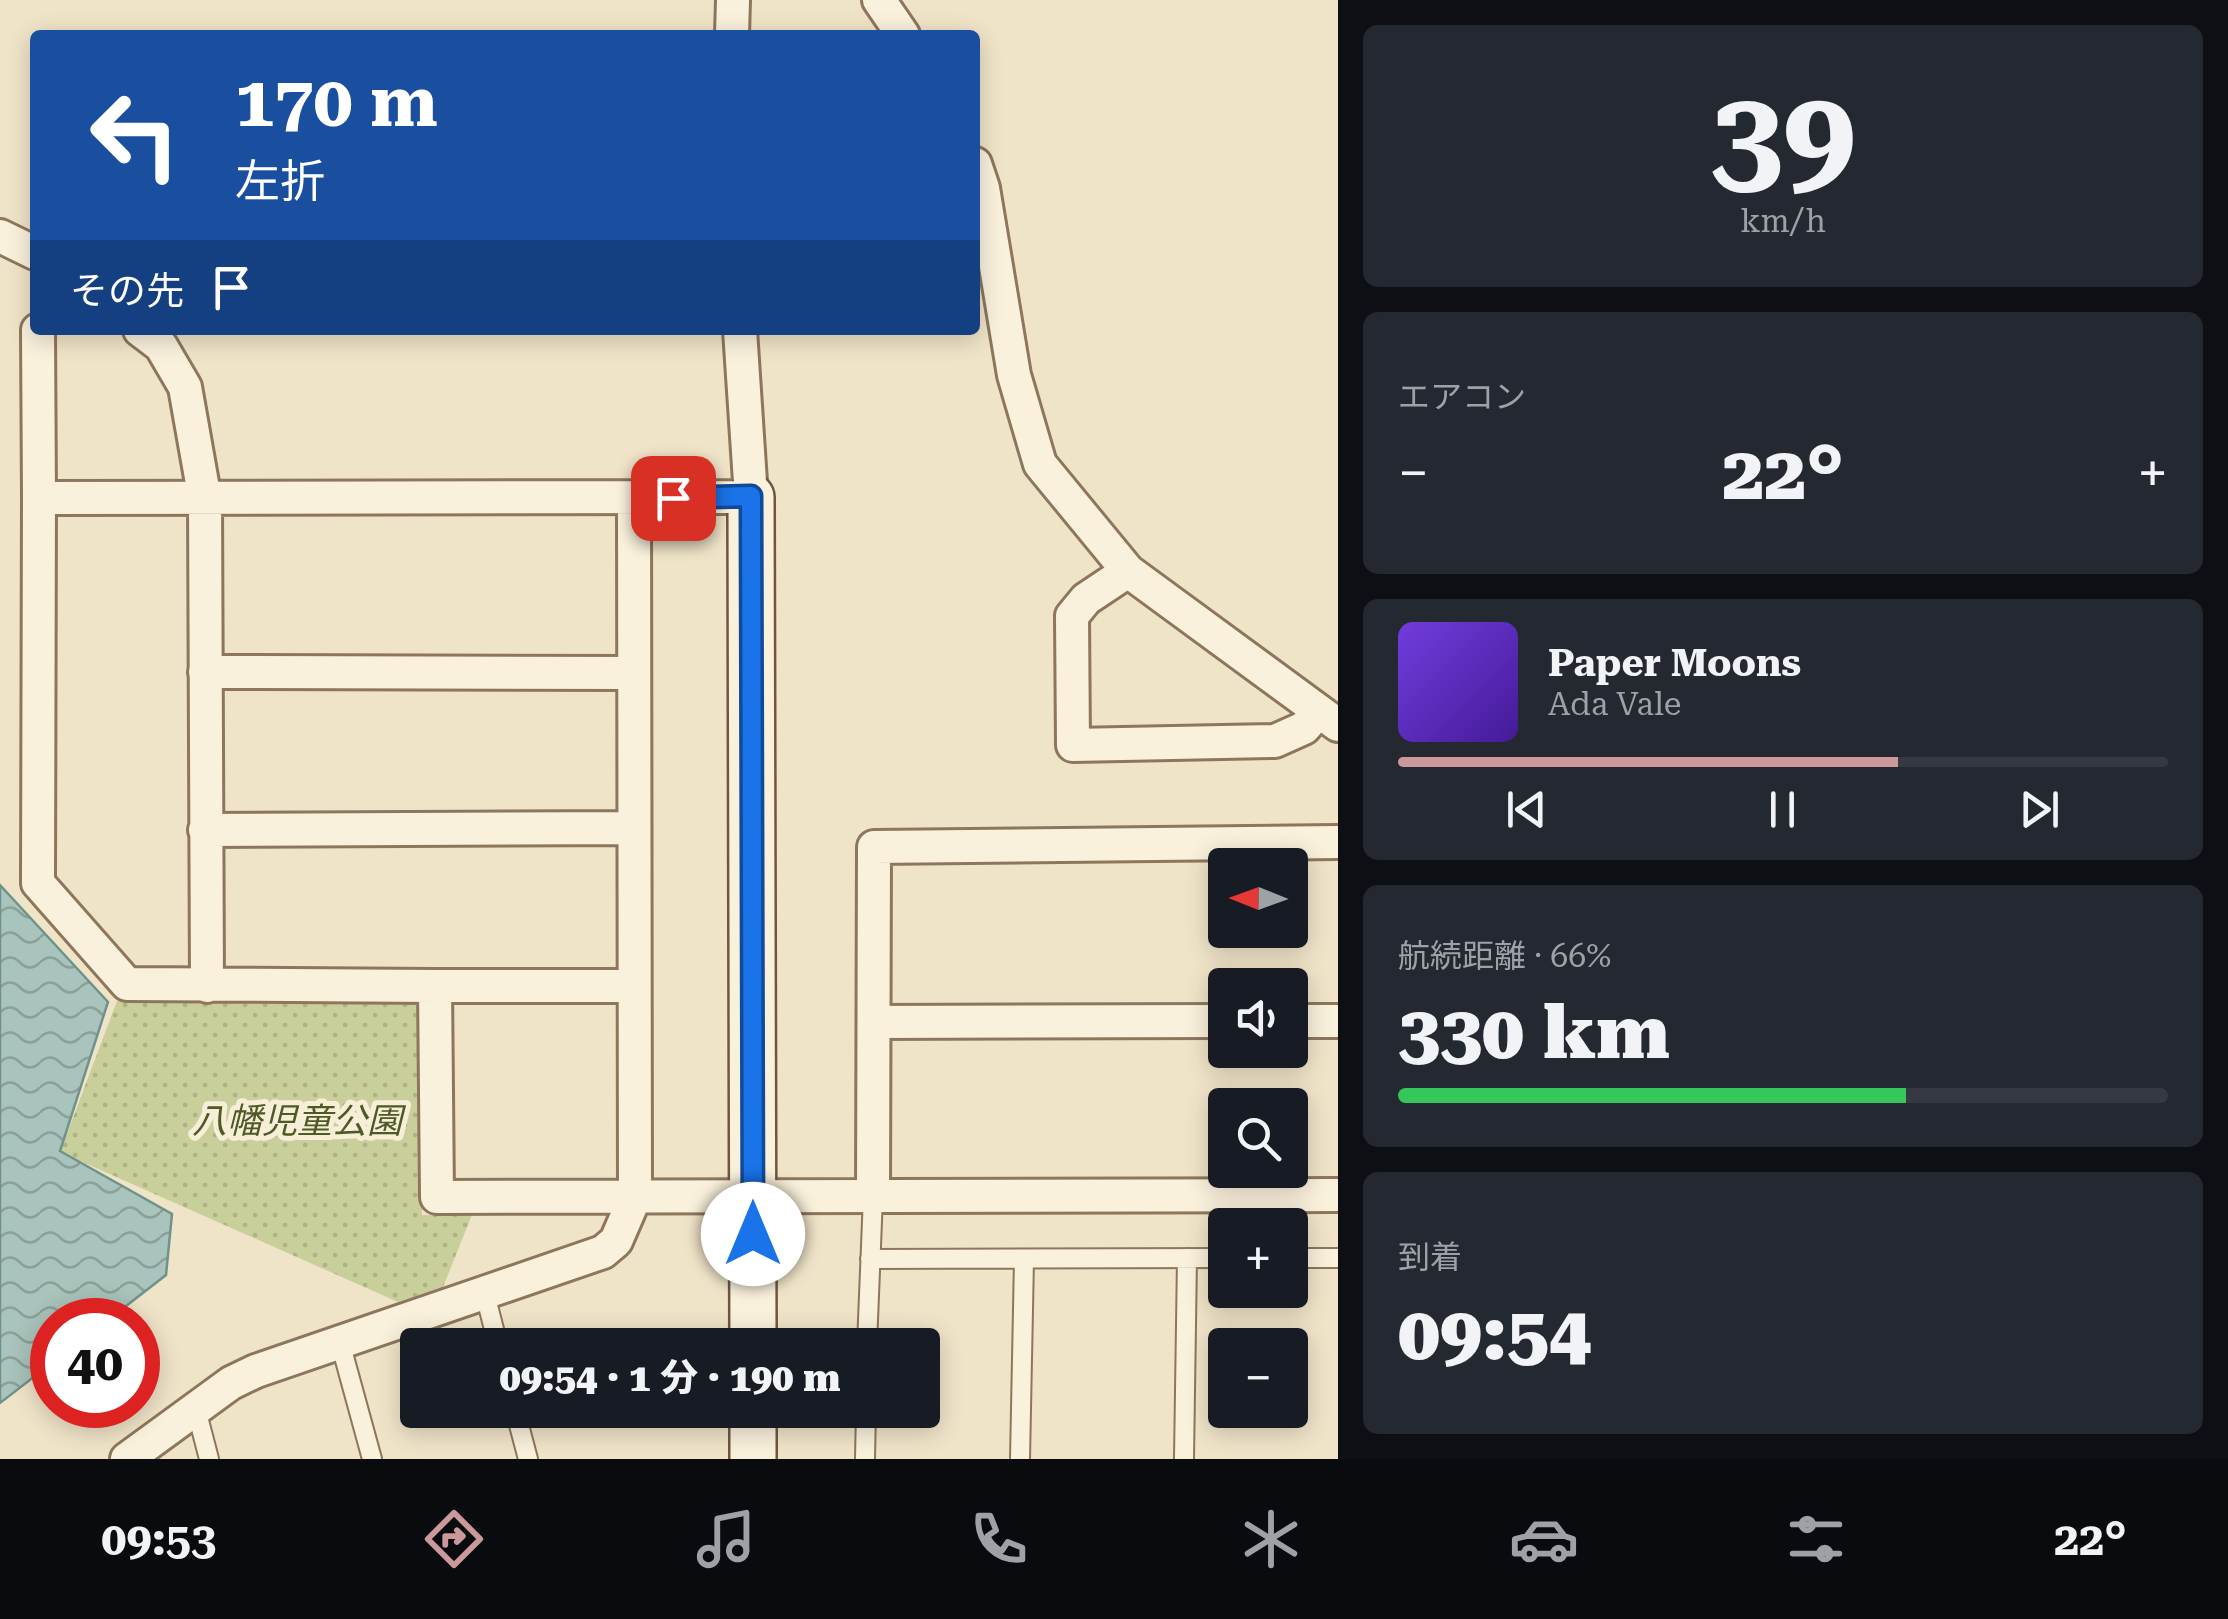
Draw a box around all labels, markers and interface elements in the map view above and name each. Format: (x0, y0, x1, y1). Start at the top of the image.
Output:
text: 39 (1710, 60, 1856, 213)
text: 170 m (235, 61, 438, 143)
icon: left (70, 70, 200, 200)
text: 左折 (235, 155, 325, 208)
text: km/h (1740, 202, 1826, 240)
icon: arrive (204, 260, 259, 315)
text: その先 (70, 269, 184, 313)
text: エアコン (1398, 378, 1526, 416)
text: 22° (1722, 429, 1844, 517)
text: − (1398, 441, 1429, 505)
text: + (2137, 441, 2168, 505)
pin (631, 456, 716, 541)
icon: arrive (646, 471, 701, 526)
text: Paper Moons (1548, 641, 1801, 685)
text: Ada Vale (1548, 685, 1681, 723)
icon: previous (1499, 782, 1554, 837)
icon: pause (1755, 782, 1810, 837)
icon: next (2012, 782, 2067, 837)
north arrow (1208, 848, 1308, 948)
map controls (1208, 848, 1308, 1428)
text: 航続距離 · 66% (1398, 937, 1611, 975)
button: sound (1208, 968, 1308, 1068)
text: 330 km (1398, 988, 1670, 1076)
button: search (1208, 1088, 1308, 1188)
park label: 八幡児童公園 (192, 1101, 407, 1142)
position arrow (701, 1182, 805, 1286)
button: + (1208, 1208, 1308, 1308)
text: 到着 (1398, 1238, 1462, 1276)
text: 09:54 (1398, 1289, 1591, 1377)
speed limit sign: 40 (30, 1298, 160, 1428)
button: − (1208, 1328, 1308, 1428)
text: 09:54 · 1 分 · 190 m (499, 1356, 841, 1400)
icon: directions (419, 1504, 489, 1574)
icon: music (691, 1504, 761, 1574)
icon: phone (964, 1504, 1034, 1574)
icon: climate (1236, 1504, 1306, 1574)
icon: car (1509, 1504, 1579, 1574)
icon: filters (1781, 1504, 1851, 1574)
text: 09:53 (101, 1513, 216, 1566)
text: 22° (2054, 1513, 2127, 1566)

